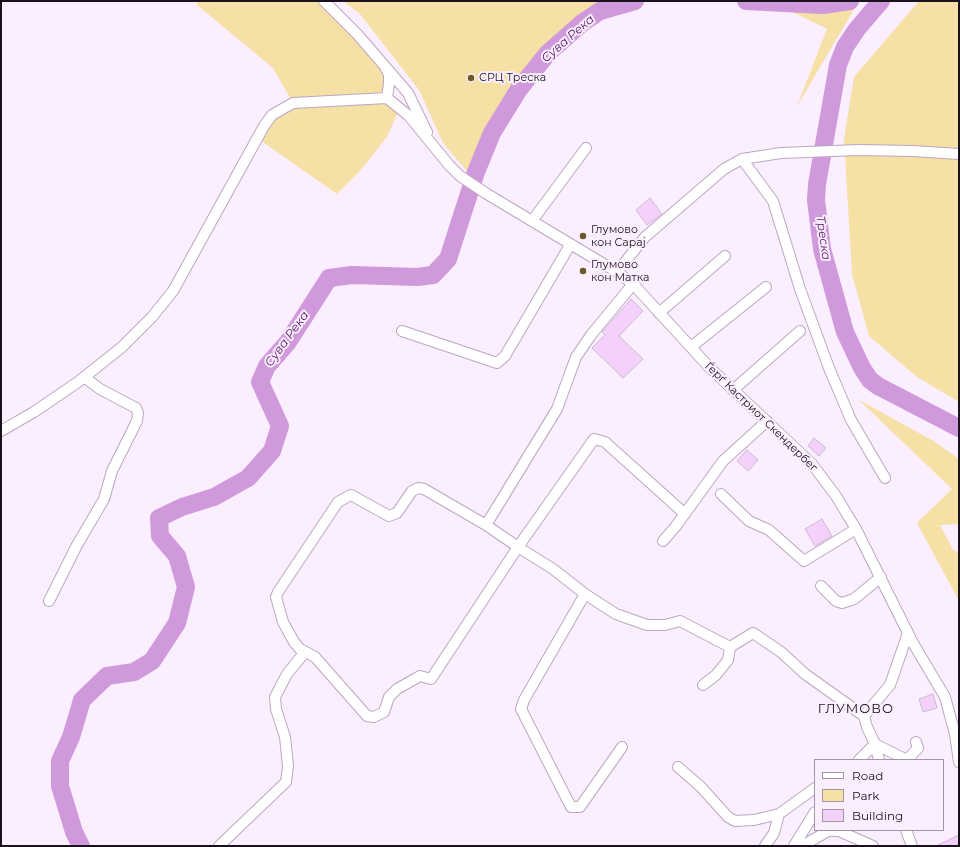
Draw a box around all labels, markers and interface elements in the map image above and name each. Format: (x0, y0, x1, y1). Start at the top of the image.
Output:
water label: Сува Река (539, 12, 597, 66)
place label: СРЦ Треска (479, 71, 546, 85)
marker: СРЦ Треска (466, 73, 476, 83)
water label: Треска (813, 215, 833, 261)
place label: Глумово кон Сарај (591, 223, 646, 249)
marker: Глумово кон Сарај (578, 231, 588, 241)
place label: Глумово кон Матка (591, 258, 649, 284)
marker: Глумово кон Матка (578, 266, 588, 276)
water label: Сува Река (262, 308, 312, 370)
street label: Ѓерѓ Кастриот Скендербег (702, 360, 820, 474)
district label: ГЛУМОВО (818, 701, 894, 717)
legend (814, 759, 944, 831)
text: Road (852, 768, 883, 783)
text: Park (852, 788, 879, 803)
text: Building (852, 808, 903, 823)

